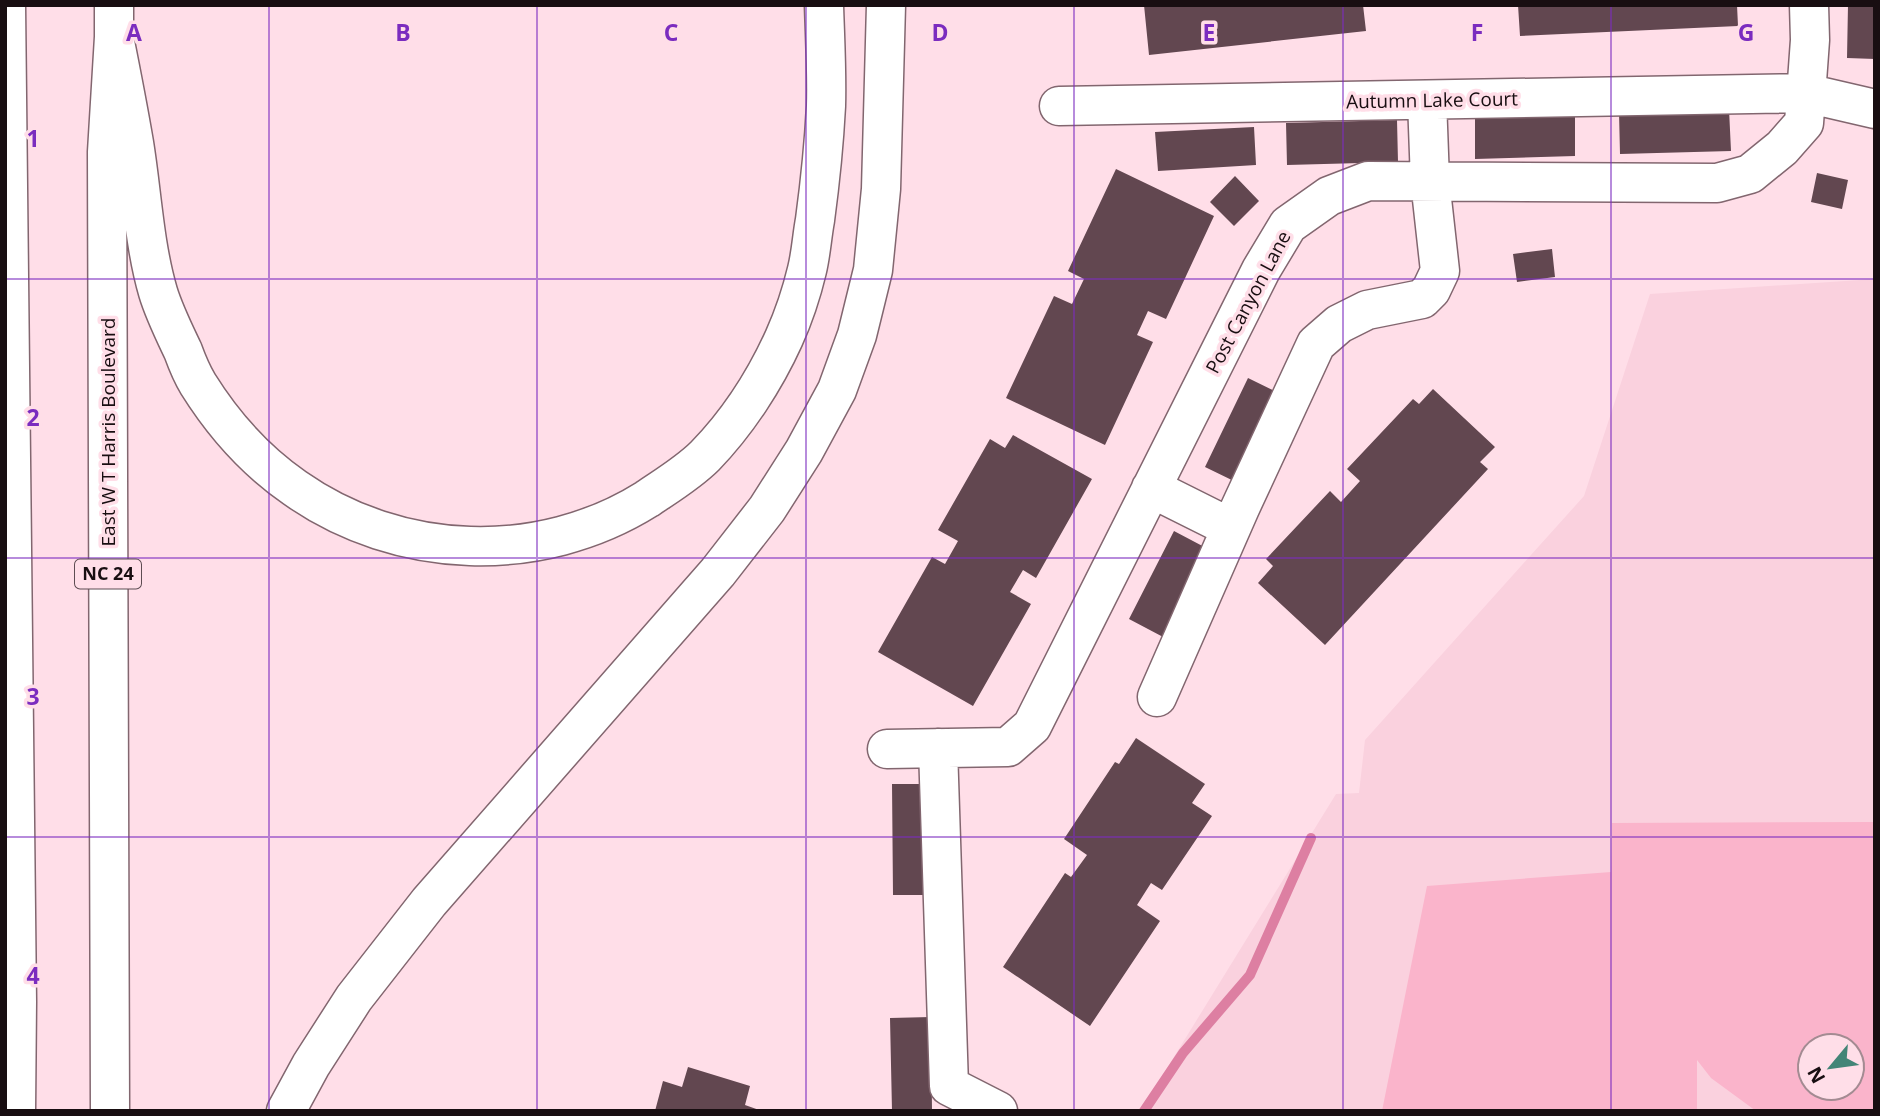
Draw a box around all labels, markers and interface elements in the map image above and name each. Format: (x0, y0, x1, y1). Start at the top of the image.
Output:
text: A (126, 16, 142, 48)
text: B (395, 16, 411, 48)
text: C (664, 16, 678, 48)
text: D (931, 16, 949, 48)
text: E (1203, 16, 1215, 48)
text: F (1471, 16, 1483, 48)
text: G (1738, 16, 1754, 48)
street label: Autumn Lake Court (1346, 85, 1518, 114)
text: 1 (26, 122, 40, 154)
street label: Post Canyon Lane (1199, 226, 1297, 378)
street label: East W T Harris Boulevard (95, 318, 121, 546)
text: 2 (26, 401, 40, 433)
road number: NC 24 (75, 560, 141, 588)
text: 3 (26, 680, 40, 712)
text: 4 (26, 959, 40, 991)
north arrow (1796, 1032, 1866, 1102)
text: N (1801, 1062, 1831, 1088)

